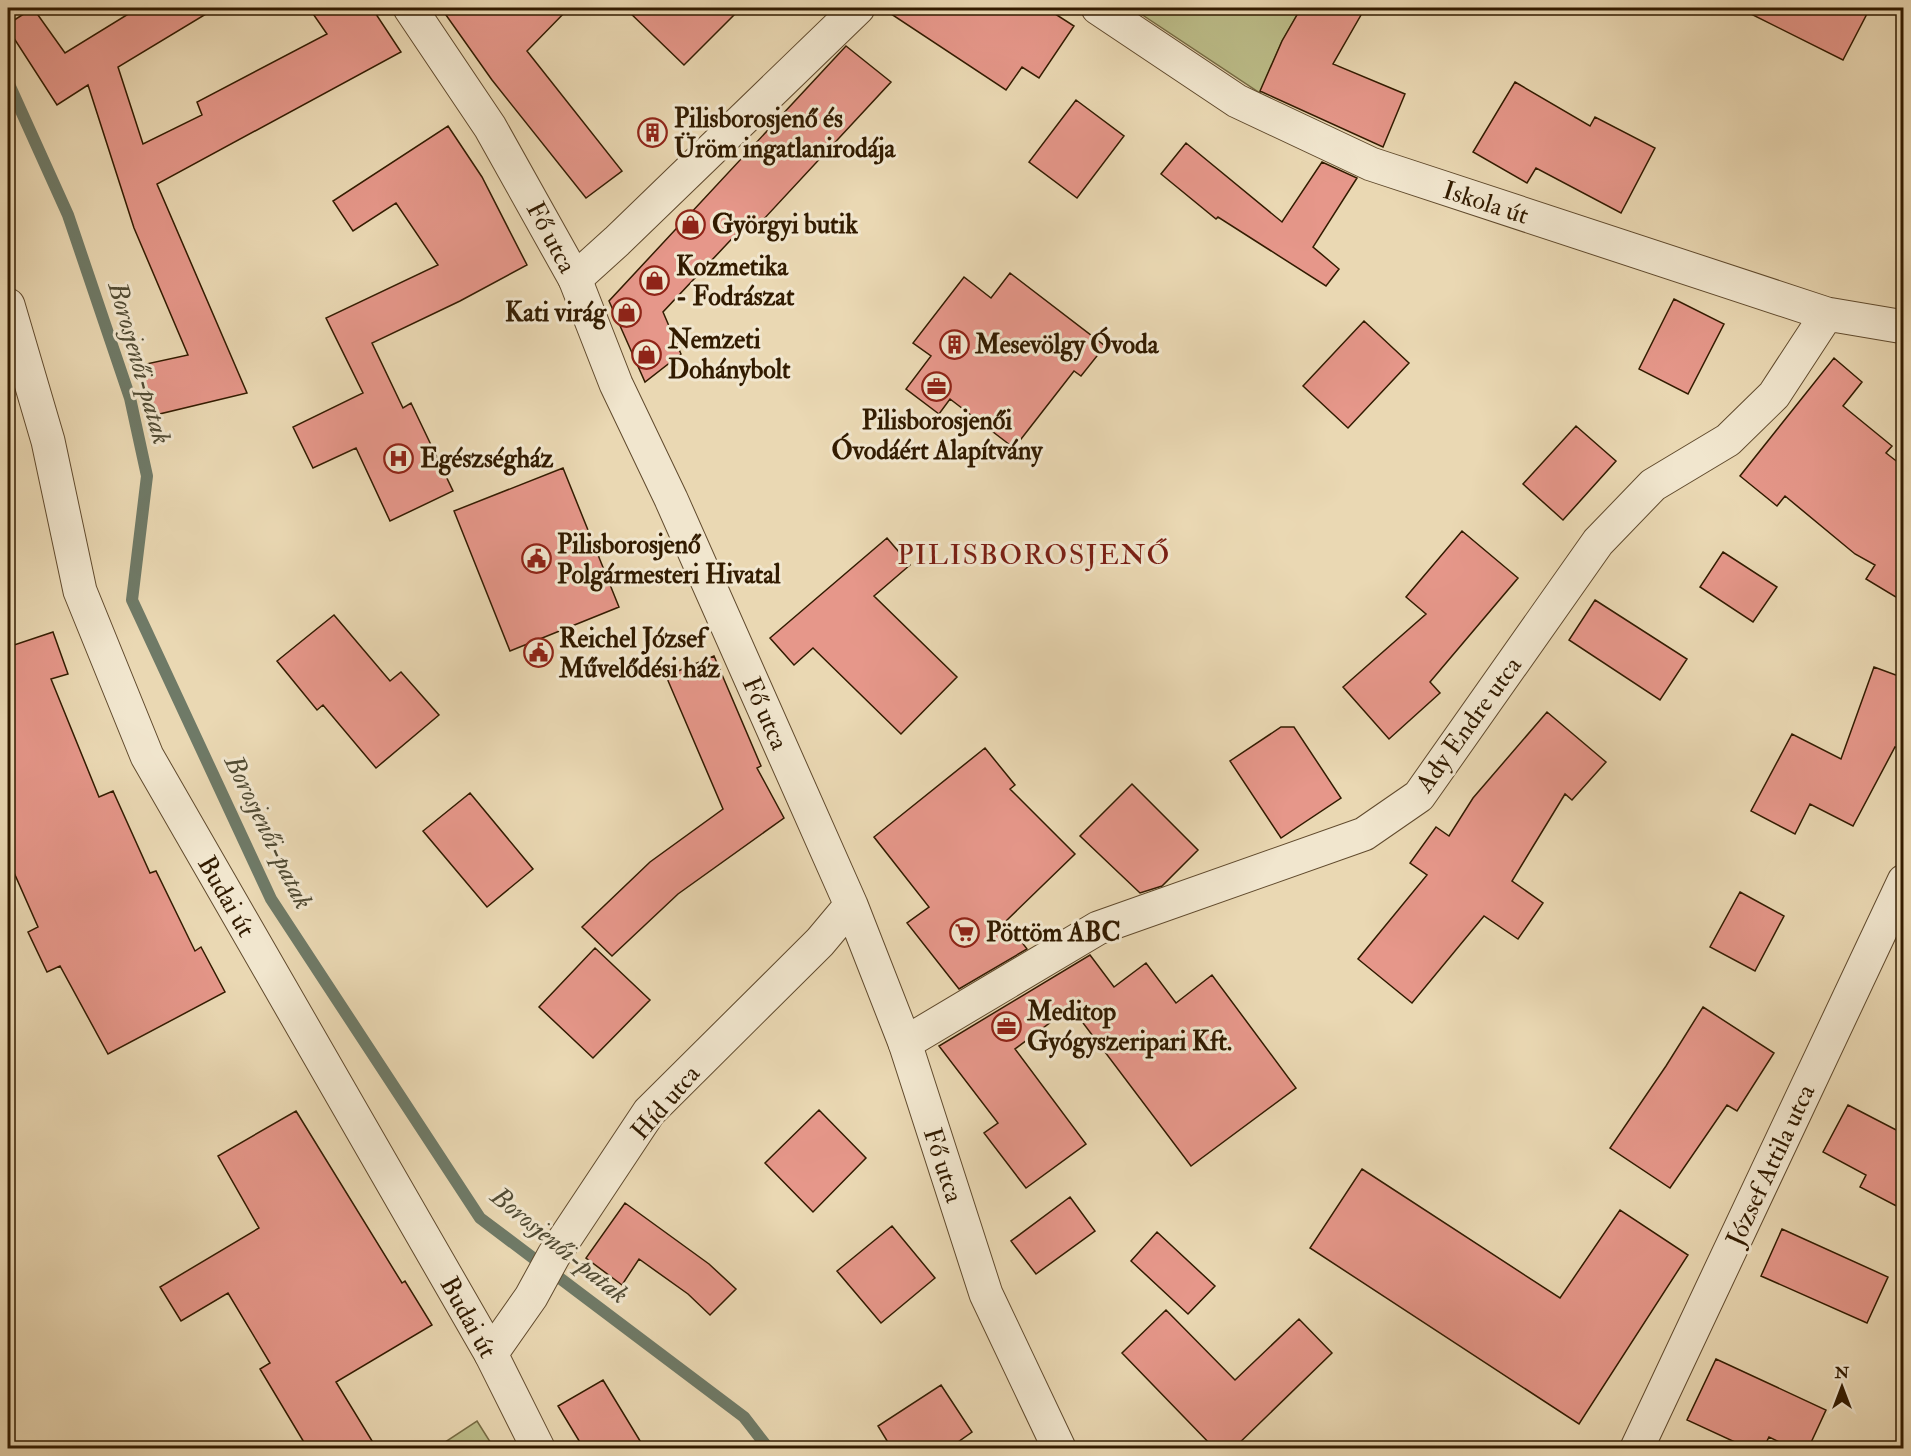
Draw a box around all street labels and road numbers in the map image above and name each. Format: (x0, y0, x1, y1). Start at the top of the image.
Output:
street label: Iskola út (1439, 174, 1533, 232)
street label: Fő utca (519, 196, 583, 279)
street label: Ady Endre utca (1408, 650, 1529, 799)
street label: Fő utca (735, 672, 795, 755)
street label: Budai út (190, 850, 262, 943)
street label: Híd utca (624, 1058, 707, 1147)
street label: József Attila utca (1719, 1079, 1822, 1252)
street label: Fő utca (916, 1124, 970, 1207)
street label: Budai út (433, 1271, 503, 1364)

